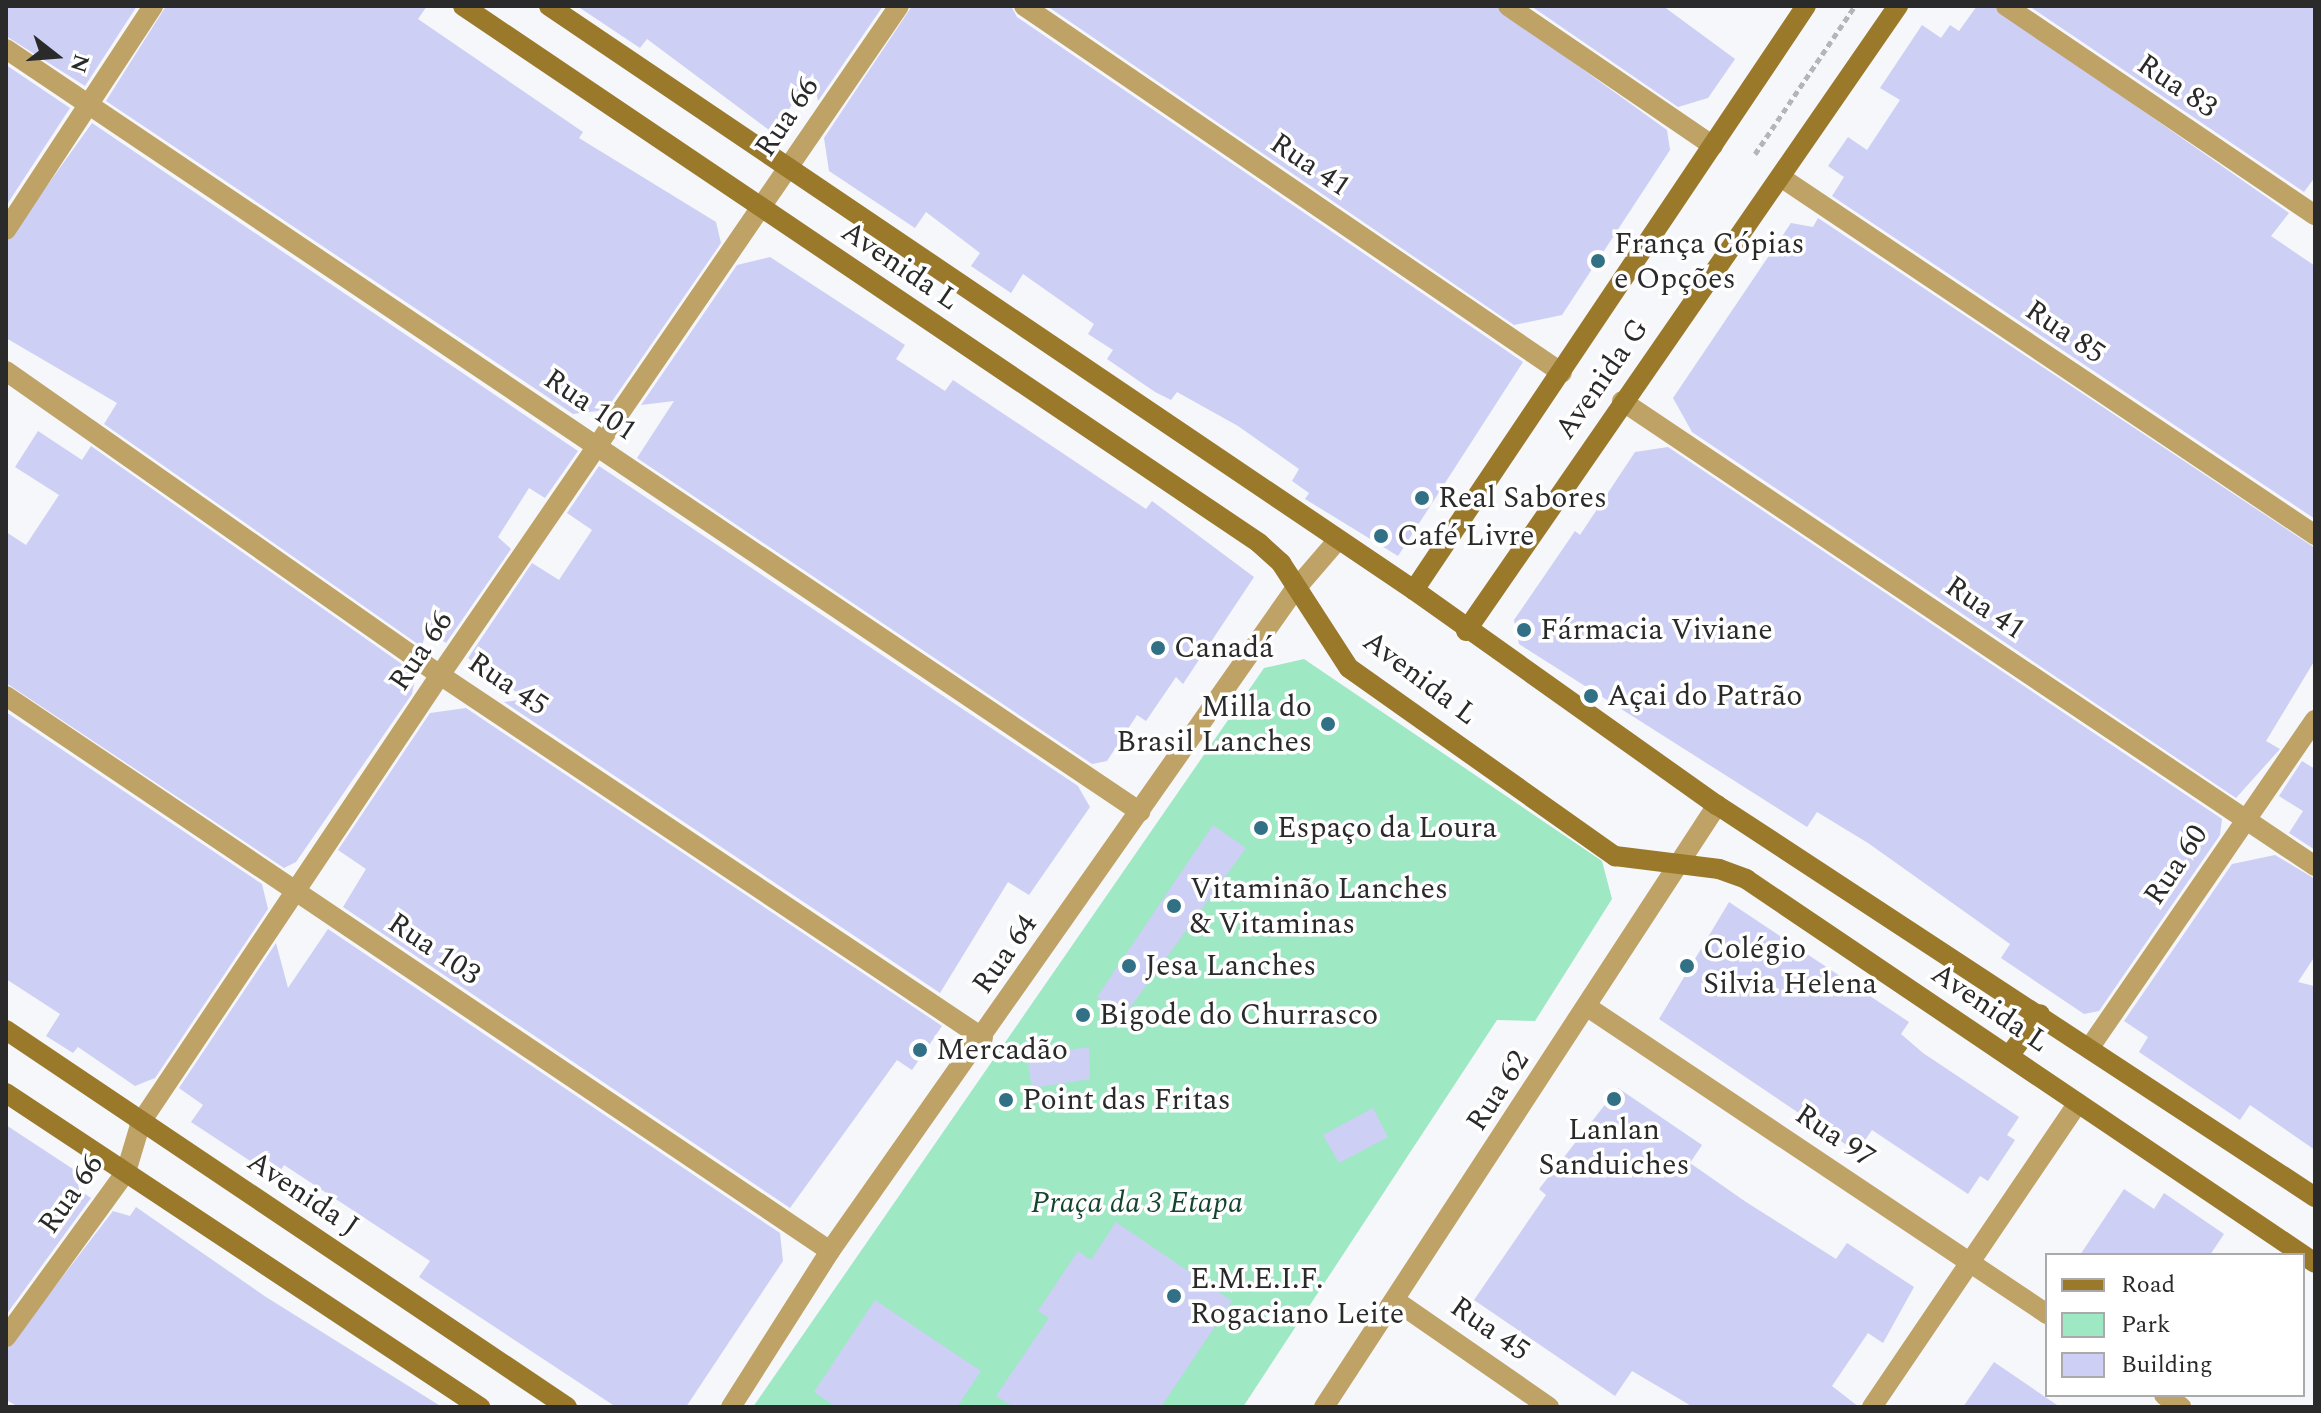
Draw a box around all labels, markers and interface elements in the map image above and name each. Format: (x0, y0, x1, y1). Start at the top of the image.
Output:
north arrow (16, 16, 96, 96)
street label: Rua 83 (2130, 46, 2224, 126)
text: N (61, 50, 98, 77)
street label: Rua 66 (747, 70, 827, 164)
street label: Rua 41 (1263, 125, 1357, 205)
street label: Avenida L (834, 213, 966, 319)
place label: França Cópias e Opções (1614, 226, 1804, 296)
marker: França Cópias e Opções (1589, 252, 1607, 270)
street label: Rua 85 (2018, 292, 2112, 372)
street label: Avenida G (1547, 312, 1657, 446)
street label: Rua 101 (537, 361, 643, 449)
place label: Real Sabores (1438, 480, 1607, 516)
marker: Real Sabores (1413, 489, 1431, 507)
place label: Café Livre (1397, 518, 1535, 554)
marker: Café Livre (1372, 527, 1390, 545)
street label: Rua 41 (1938, 568, 2032, 648)
street label: Rua 66 (381, 604, 461, 698)
place label: Fármacia Viviane (1540, 612, 1773, 648)
marker: Fármacia Viviane (1515, 621, 1533, 639)
street label: Avenida L (1355, 623, 1485, 733)
place label: Canadá (1174, 630, 1274, 666)
marker: Canadá (1149, 639, 1167, 657)
street label: Rua 45 (461, 644, 555, 724)
place label: Açai do Patrão (1607, 678, 1803, 714)
marker: Açai do Patrão (1582, 687, 1600, 705)
place label: Milla do Brasil Lanches (1116, 689, 1312, 760)
marker: Milla do Brasil Lanches (1319, 715, 1337, 733)
place label: Espaço da Loura (1277, 810, 1497, 846)
street label: Rua 60 (2136, 818, 2216, 912)
marker: Espaço da Loura (1252, 819, 1270, 837)
place label: Vitaminão Lanches & Vitaminas (1190, 871, 1448, 942)
marker: Vitaminão Lanches & Vitaminas (1165, 897, 1183, 915)
street label: Rua 103 (381, 905, 487, 993)
street label: Rua 64 (965, 907, 1045, 1001)
place label: Colégio Silvia Helena (1703, 931, 1877, 1002)
place label: Jesa Lanches (1145, 948, 1316, 984)
street label: Avenida L (1924, 955, 2056, 1061)
marker: Jesa Lanches (1120, 957, 1138, 975)
marker: Colégio Silvia Helena (1678, 957, 1696, 975)
place label: Bigode do Churrasco (1099, 997, 1378, 1033)
marker: Bigode do Churrasco (1074, 1006, 1092, 1024)
place label: Mercadão (936, 1032, 1068, 1068)
marker: Mercadão (911, 1041, 929, 1059)
street label: Rua 62 (1459, 1044, 1537, 1138)
place label: Point das Fritas (1022, 1082, 1231, 1118)
marker: Lanlan Sanduiches (1605, 1090, 1623, 1108)
marker: Point das Fritas (997, 1091, 1015, 1109)
street label: Rua 97 (1788, 1096, 1882, 1176)
place label: Lanlan Sanduiches (1539, 1112, 1689, 1182)
street label: Avenida J (240, 1143, 366, 1245)
street label: Rua 66 (31, 1147, 111, 1241)
park label: Praça da 3 Etapa (1031, 1185, 1243, 1221)
legend (2045, 1253, 2305, 1397)
place label: E.M.E.I.F. Rogaciano Leite (1190, 1261, 1404, 1332)
text: Road (2121, 1267, 2175, 1303)
marker: E.M.E.I.F. Rogaciano Leite (1165, 1287, 1183, 1305)
street label: Rua 45 (1443, 1289, 1537, 1369)
text: Park (2121, 1307, 2171, 1343)
text: Building (2121, 1347, 2213, 1383)

